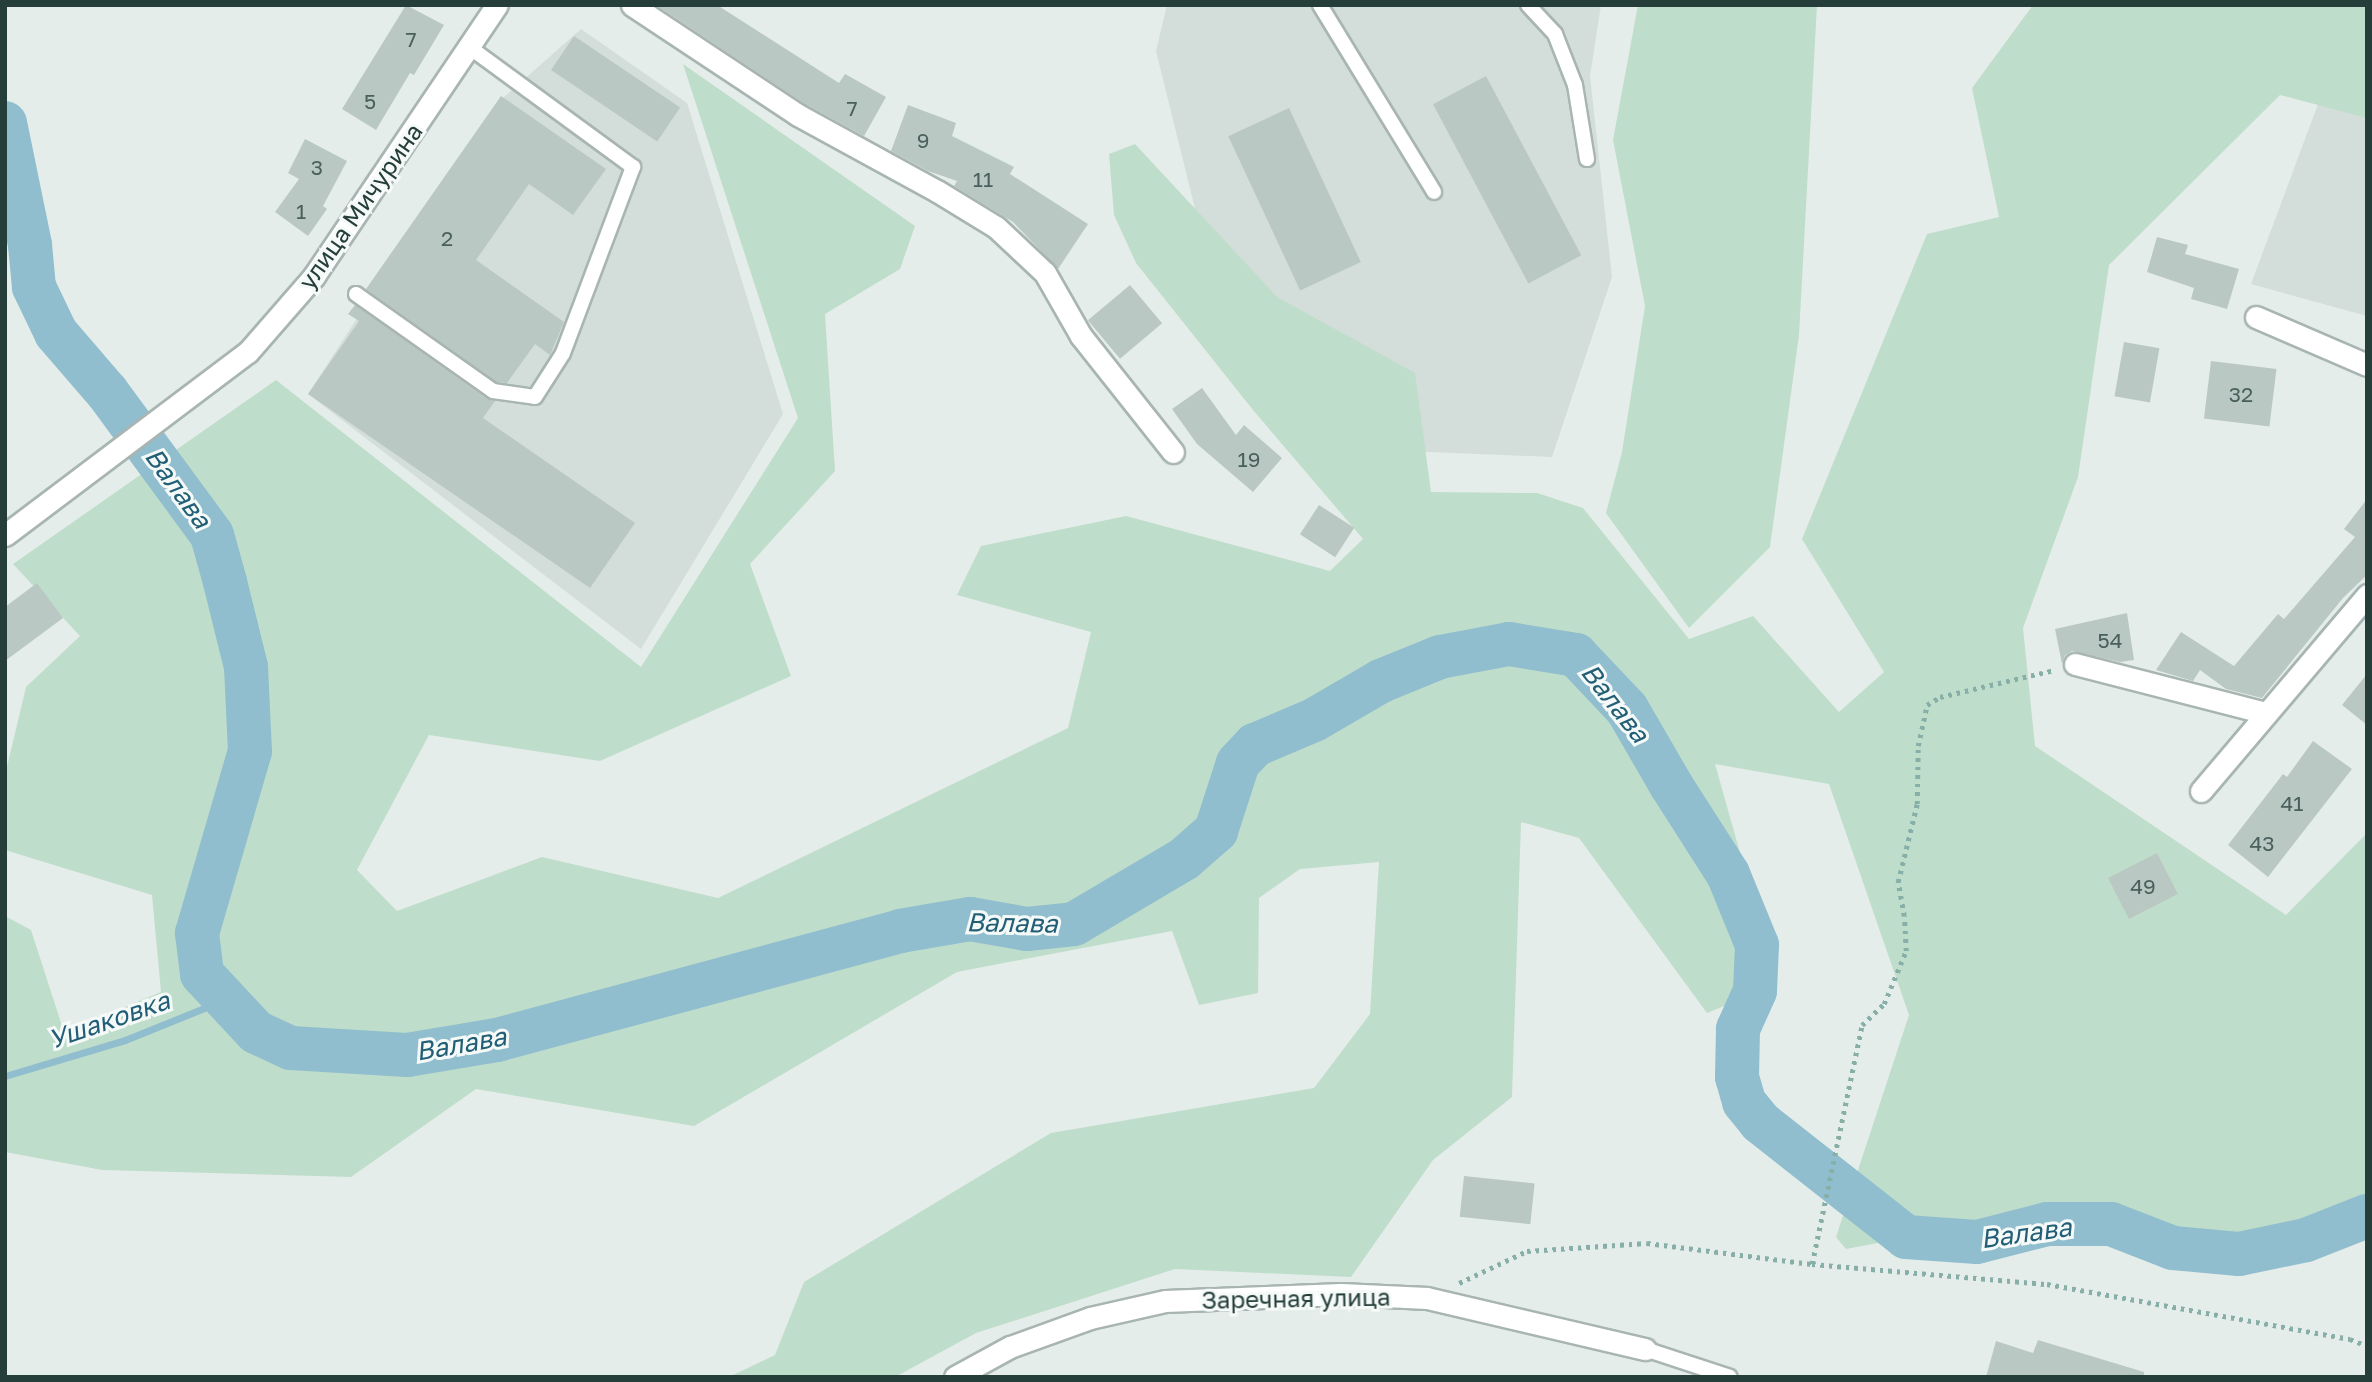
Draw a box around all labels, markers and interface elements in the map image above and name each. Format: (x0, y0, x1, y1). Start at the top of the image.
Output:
house number: 7 (405, 26, 417, 52)
house number: 5 (364, 88, 376, 114)
house number: 7 (846, 95, 858, 121)
street label: улица Мичурина (292, 117, 428, 295)
house number: 9 (917, 127, 929, 153)
house number: 3 (311, 154, 323, 180)
house number: 11 (973, 166, 993, 192)
house number: 1 (296, 198, 306, 224)
house number: 2 (441, 225, 453, 251)
house number: 32 (2229, 381, 2253, 407)
water label: Валава (139, 442, 217, 534)
house number: 19 (1238, 446, 1260, 472)
house number: 54 (2098, 627, 2122, 653)
water label: Валава (1575, 657, 1655, 749)
house number: 41 (2281, 790, 2303, 816)
house number: 43 (2249, 830, 2275, 856)
house number: 49 (2130, 873, 2156, 899)
water label: Валава (966, 907, 1058, 939)
water label: Ушаковка (44, 985, 174, 1055)
water label: Валава (413, 1021, 509, 1067)
water label: Валава (1979, 1211, 2073, 1255)
street label: Заречная улица (1201, 1282, 1391, 1314)

